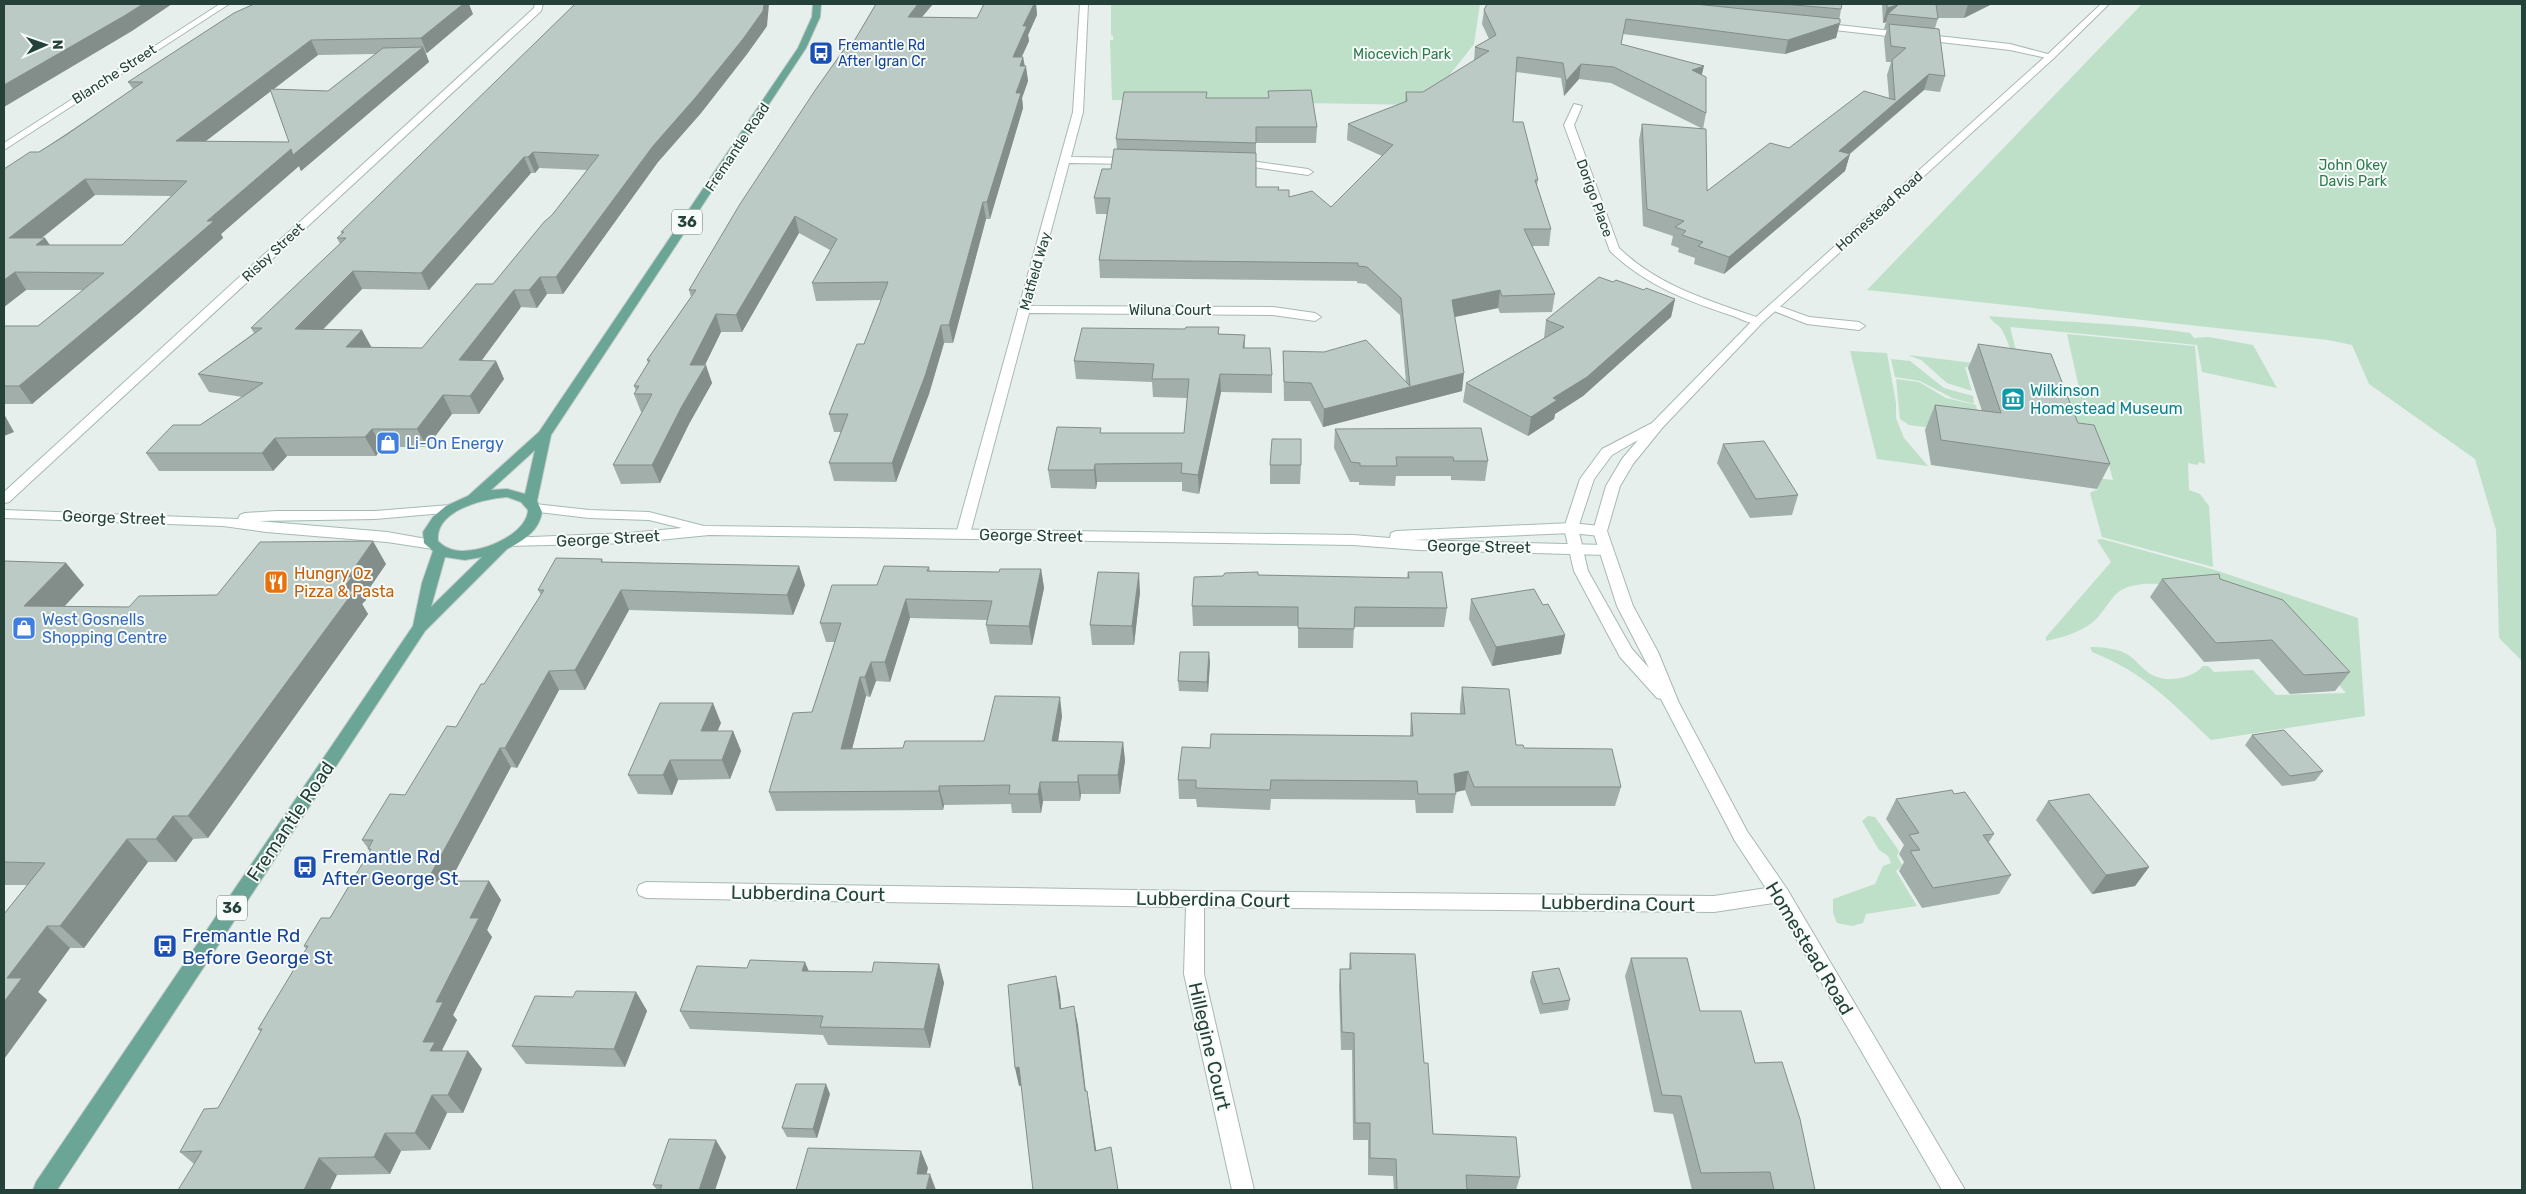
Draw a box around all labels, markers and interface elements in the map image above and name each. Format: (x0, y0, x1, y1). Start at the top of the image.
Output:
north arrow (20, 20, 70, 70)
place label: Fremantle Rd After Igran Cr (838, 37, 927, 70)
text: N (49, 39, 66, 50)
bus stop icon: Fremantle Rd After Igran Cr (808, 40, 834, 66)
street label: Blanche Street (69, 41, 160, 108)
park label: Miocevich Park (1353, 46, 1452, 63)
street label: Fremantle Road (702, 100, 773, 195)
street label: Dorigo Place (1573, 157, 1617, 240)
park label: John Okey Davis Park (2318, 157, 2388, 190)
street label: Homestead Road (1832, 168, 1926, 255)
road number: 36 (672, 210, 702, 234)
street label: Risby Street (239, 219, 308, 286)
street label: Matfield Way (1016, 230, 1055, 312)
street label: Wiluna Court (1129, 302, 1212, 319)
place label: Wilkinson Homestead Museum (2030, 381, 2183, 418)
museum icon: Wilkinson Homestead Museum (2000, 386, 2026, 412)
shop icon: Li-On Energy (375, 430, 401, 456)
place label: Li-On Energy (406, 434, 504, 453)
street label: George Street (62, 506, 166, 529)
street label: George Street (979, 525, 1083, 546)
street label: George Street (556, 526, 660, 551)
street label: George Street (1427, 536, 1531, 557)
place label: Hungry Oz Pizza & Pasta (294, 564, 394, 601)
restaurant icon: Hungry Oz Pizza & Pasta (263, 569, 289, 595)
place label: West Gosnells Shopping Centre (42, 610, 167, 647)
shop icon: West Gosnells Shopping Centre (11, 615, 37, 641)
street label: Fremantle Road (242, 757, 339, 886)
place label: Fremantle Rd After George St (322, 845, 459, 890)
bus stop icon: Fremantle Rd After George St (292, 854, 318, 880)
street label: Homestead Road (1761, 878, 1858, 1019)
street label: Lubberdina Court (731, 881, 886, 906)
street label: Lubberdina Court (1136, 887, 1291, 912)
street label: Lubberdina Court (1541, 891, 1696, 916)
road number: 36 (217, 896, 247, 920)
place label: Fremantle Rd Before George St (182, 924, 334, 969)
bus stop icon: Fremantle Rd Before George St (152, 933, 178, 959)
street label: Hillegine Court (1184, 980, 1236, 1113)

